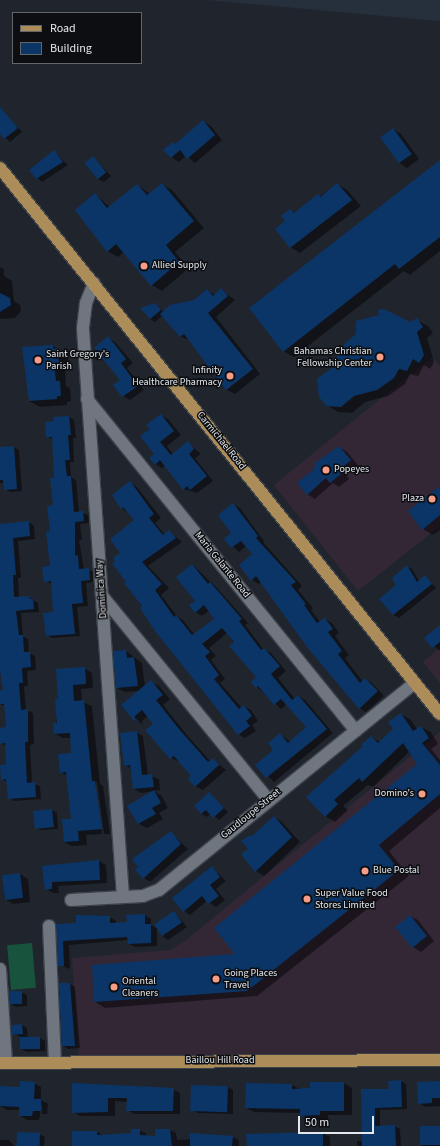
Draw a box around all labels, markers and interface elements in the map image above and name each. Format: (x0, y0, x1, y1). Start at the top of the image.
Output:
legend (12, 12, 142, 64)
text: Road (50, 20, 76, 37)
text: Building (50, 40, 92, 57)
place label: Allied Supply (152, 260, 207, 272)
marker: Allied Supply (139, 261, 149, 271)
place label: Bahamas Christian Fellowship Center (294, 345, 372, 368)
place label: Saint Gregory's Parish (46, 348, 109, 372)
marker: Bahamas Christian Fellowship Center (375, 352, 385, 362)
marker: Saint Gregory's Parish (33, 355, 43, 365)
place label: Infinity Healthcare Pharmacy (132, 364, 222, 388)
marker: Infinity Healthcare Pharmacy (225, 371, 235, 381)
street label: Carmichael Road (194, 410, 248, 472)
place label: Popeyes (334, 464, 369, 476)
marker: Popeyes (321, 465, 331, 475)
place label: Plaza (402, 493, 424, 505)
marker: Plaza (427, 494, 437, 504)
street label: Maria Galante Road (192, 530, 252, 600)
street label: Dominica Way (94, 559, 110, 619)
street label: Gaudloupe Street (219, 786, 283, 842)
place label: Domino's (375, 788, 414, 800)
marker: Domino's (417, 789, 427, 799)
place label: Blue Postal (373, 865, 419, 877)
marker: Blue Postal (360, 866, 370, 876)
place label: Super Value Food Stores Limited (315, 887, 388, 910)
marker: Super Value Food Stores Limited (302, 894, 312, 904)
place label: Going Places Travel (224, 967, 277, 990)
marker: Going Places Travel (211, 974, 221, 984)
place label: Oriental Cleaners (122, 975, 158, 998)
marker: Oriental Cleaners (109, 982, 119, 992)
street label: Baillou Hill Road (186, 1055, 254, 1067)
scale bar (300, 1108, 376, 1134)
text: 50 m (305, 1114, 329, 1131)

